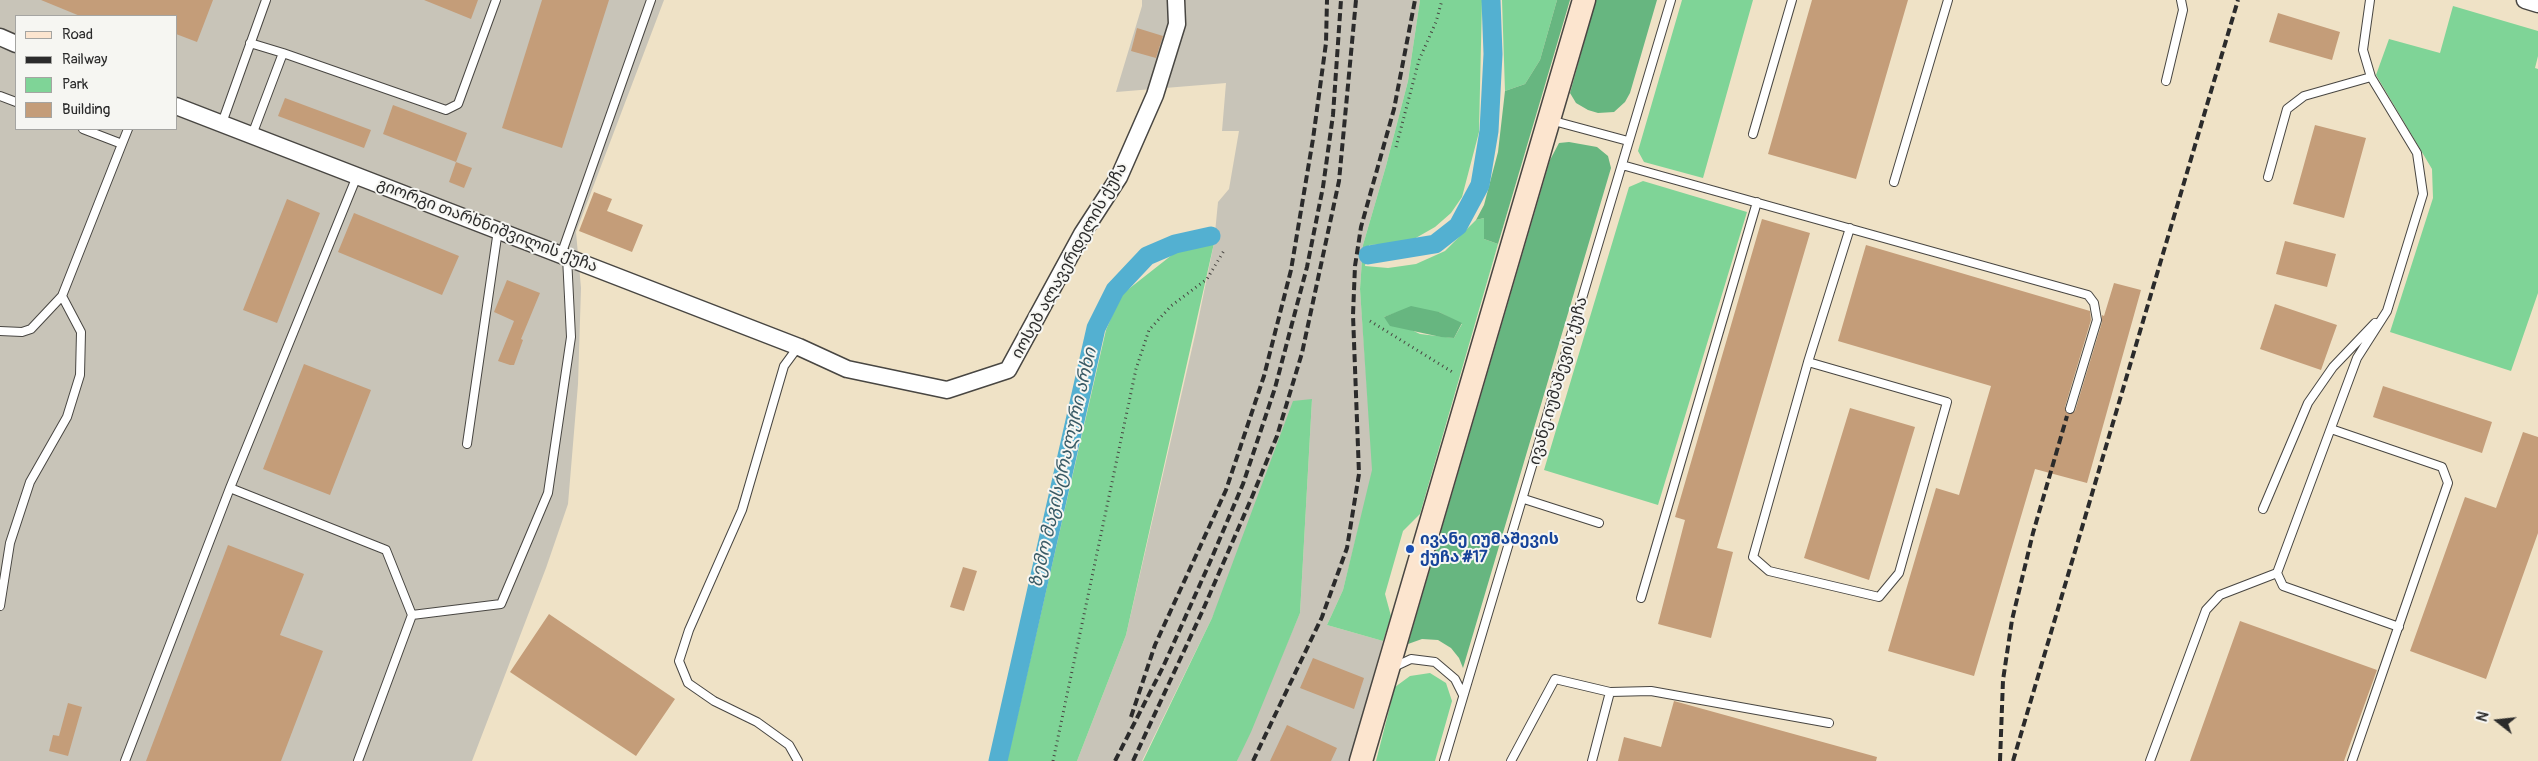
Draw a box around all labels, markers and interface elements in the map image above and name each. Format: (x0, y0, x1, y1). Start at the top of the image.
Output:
legend (15, 15, 178, 130)
text: Road (62, 25, 93, 44)
text: Railway (62, 50, 107, 69)
text: Park (62, 75, 88, 94)
text: Building (62, 100, 110, 119)
street label: იოსებ ალავერდელის ქუჩა (1008, 160, 1132, 362)
street label: გიორგი თარხნიშვილის ქუჩა (374, 175, 600, 277)
street label: ივანე იუმაშევის ქუჩა (1526, 295, 1592, 467)
water label: ზემო მაგისტრალური არხი (1026, 346, 1102, 590)
place label: ივანე იუმაშევის ქუჩა #17 (1420, 530, 1559, 568)
marker: ივანე იუმაშევის ქუჩა #17 (1404, 543, 1416, 555)
north arrow (2473, 696, 2523, 746)
text: N (2474, 710, 2493, 724)

